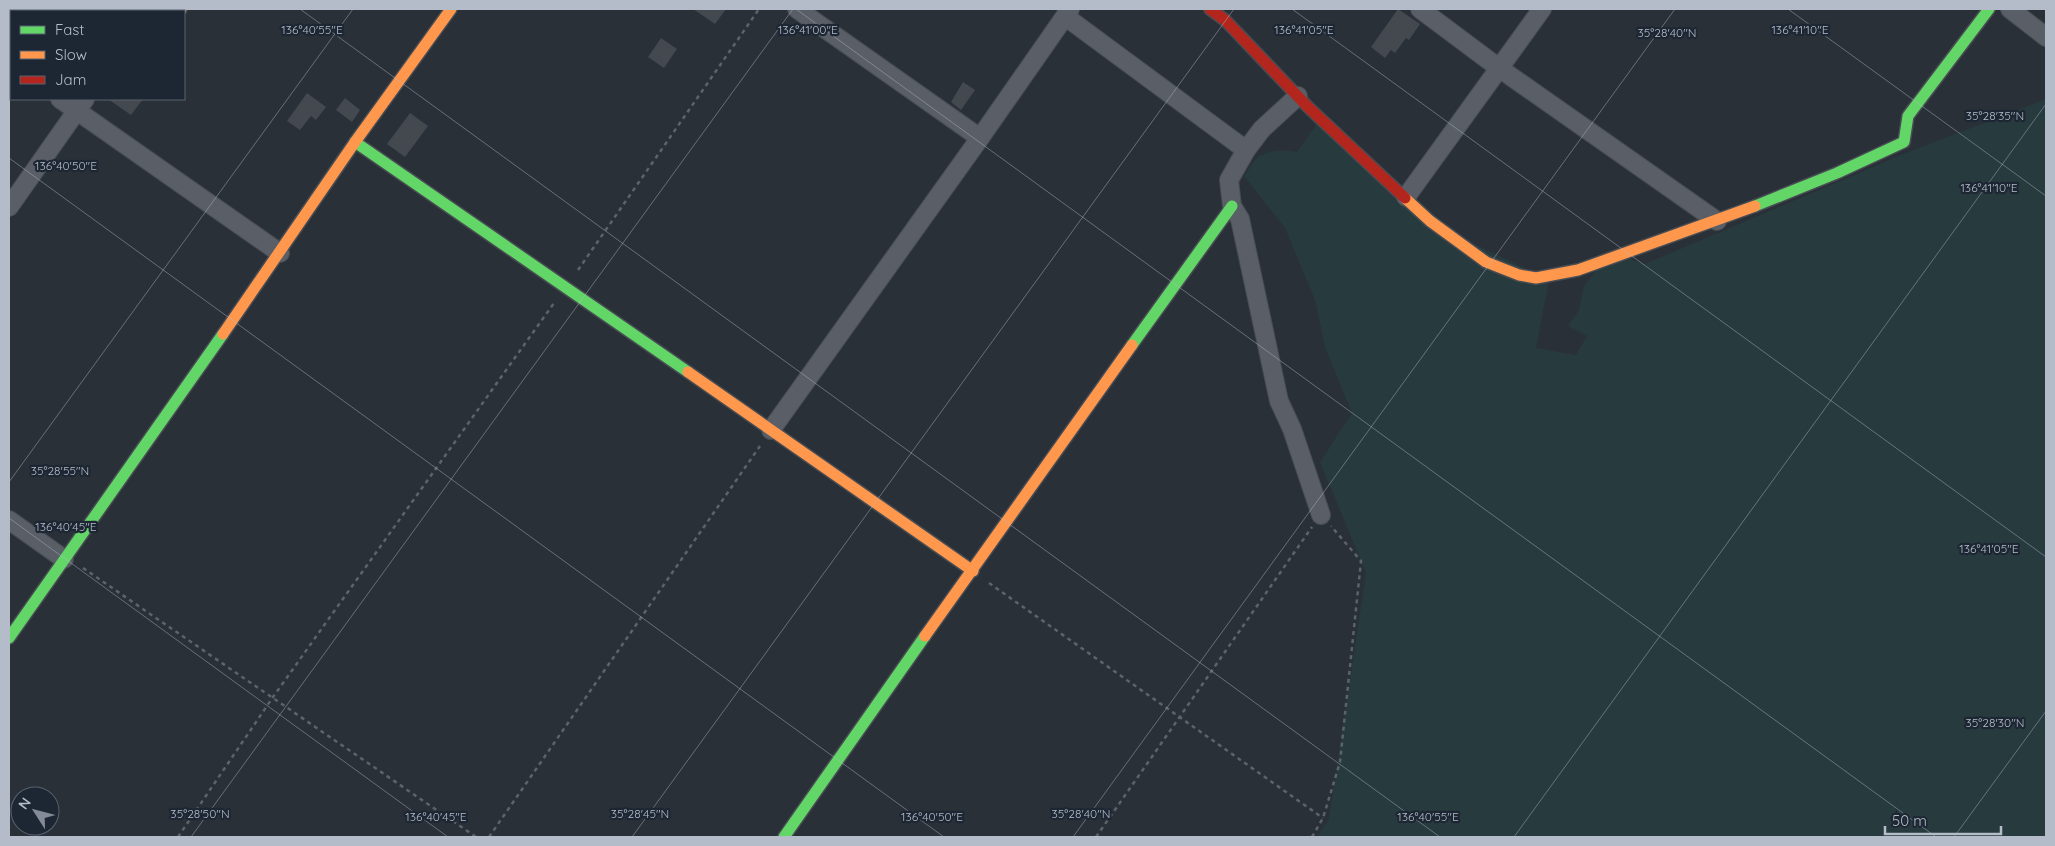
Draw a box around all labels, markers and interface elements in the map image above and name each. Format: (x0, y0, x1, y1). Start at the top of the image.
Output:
legend (10, 10, 185, 100)
text: Fast (55, 20, 84, 39)
text: 136°40'55"E (281, 22, 343, 37)
text: 136°41'00"E (778, 22, 838, 37)
text: 136°41'05"E (1274, 22, 1334, 37)
text: 136°41'10"E (1771, 22, 1829, 37)
text: 35°28'40"N (1637, 25, 1697, 40)
text: Slow (55, 45, 87, 64)
text: Jam (55, 70, 86, 89)
text: 35°28'35"N (1966, 108, 2024, 123)
text: 136°40'50"E (35, 158, 97, 173)
text: 136°41'10"E (1960, 180, 2018, 195)
text: 35°28'55"N (31, 463, 89, 478)
text: 136°40'45"E (35, 519, 97, 534)
text: 136°41'05"E (1959, 541, 2019, 556)
text: 35°28'30"N (1965, 715, 2025, 730)
north arrow (10, 786, 60, 836)
text: N (14, 794, 35, 813)
scale bar (1885, 804, 2001, 836)
text: 35°28'50"N (170, 806, 230, 821)
text: 35°28'45"N (611, 806, 669, 821)
text: 35°28'40"N (1051, 806, 1111, 821)
text: 136°40'45"E (405, 809, 467, 824)
text: 136°40'50"E (901, 809, 963, 824)
text: 136°40'55"E (1397, 809, 1459, 824)
text: 50 m (1892, 811, 1927, 830)

